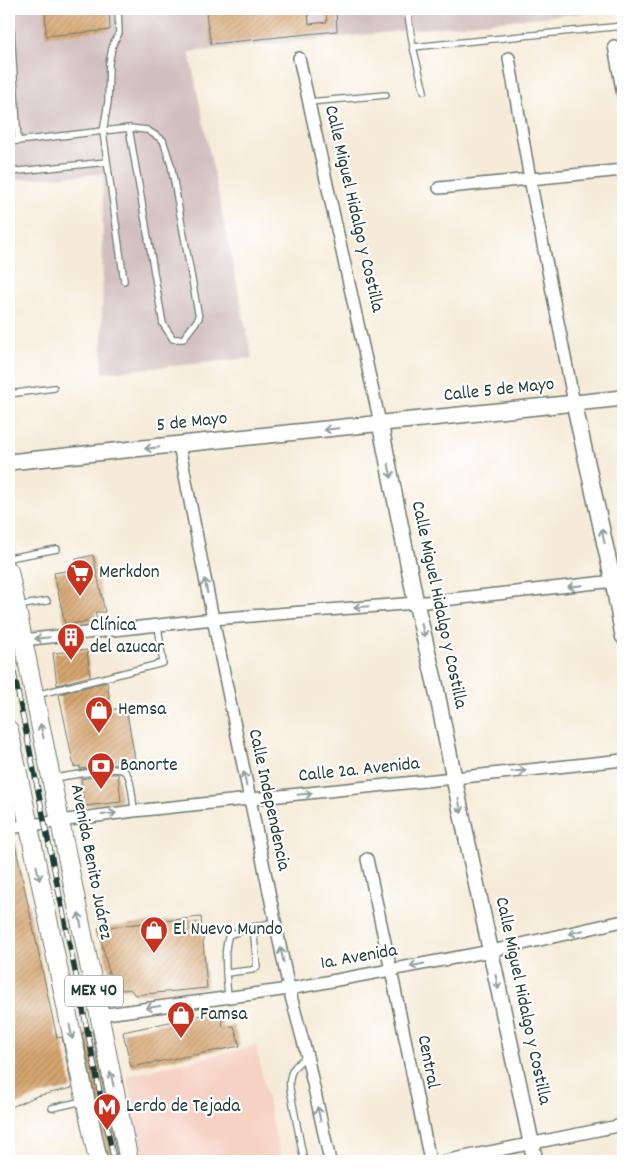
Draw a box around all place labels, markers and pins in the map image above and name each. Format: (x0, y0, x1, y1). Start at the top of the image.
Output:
supermarket icon: Merkdon (65, 558, 95, 597)
place label: Merkdon (99, 560, 159, 587)
place label: Clínica del azucar (90, 613, 164, 662)
building icon: Clínica del azucar (56, 622, 86, 661)
shop icon: Hemsa (84, 695, 114, 734)
place label: Hemsa (118, 697, 167, 724)
bank icon: Banorte (86, 751, 116, 790)
place label: Banorte (120, 753, 178, 780)
shop icon: El Nuevo Mundo (139, 915, 169, 954)
place label: El Nuevo Mundo (173, 917, 283, 944)
shop icon: Famsa (166, 1000, 196, 1039)
place label: Famsa (200, 1002, 248, 1029)
metro station icon: Lerdo de Tejada (92, 1092, 122, 1131)
place label: Lerdo de Tejada (126, 1094, 241, 1121)

